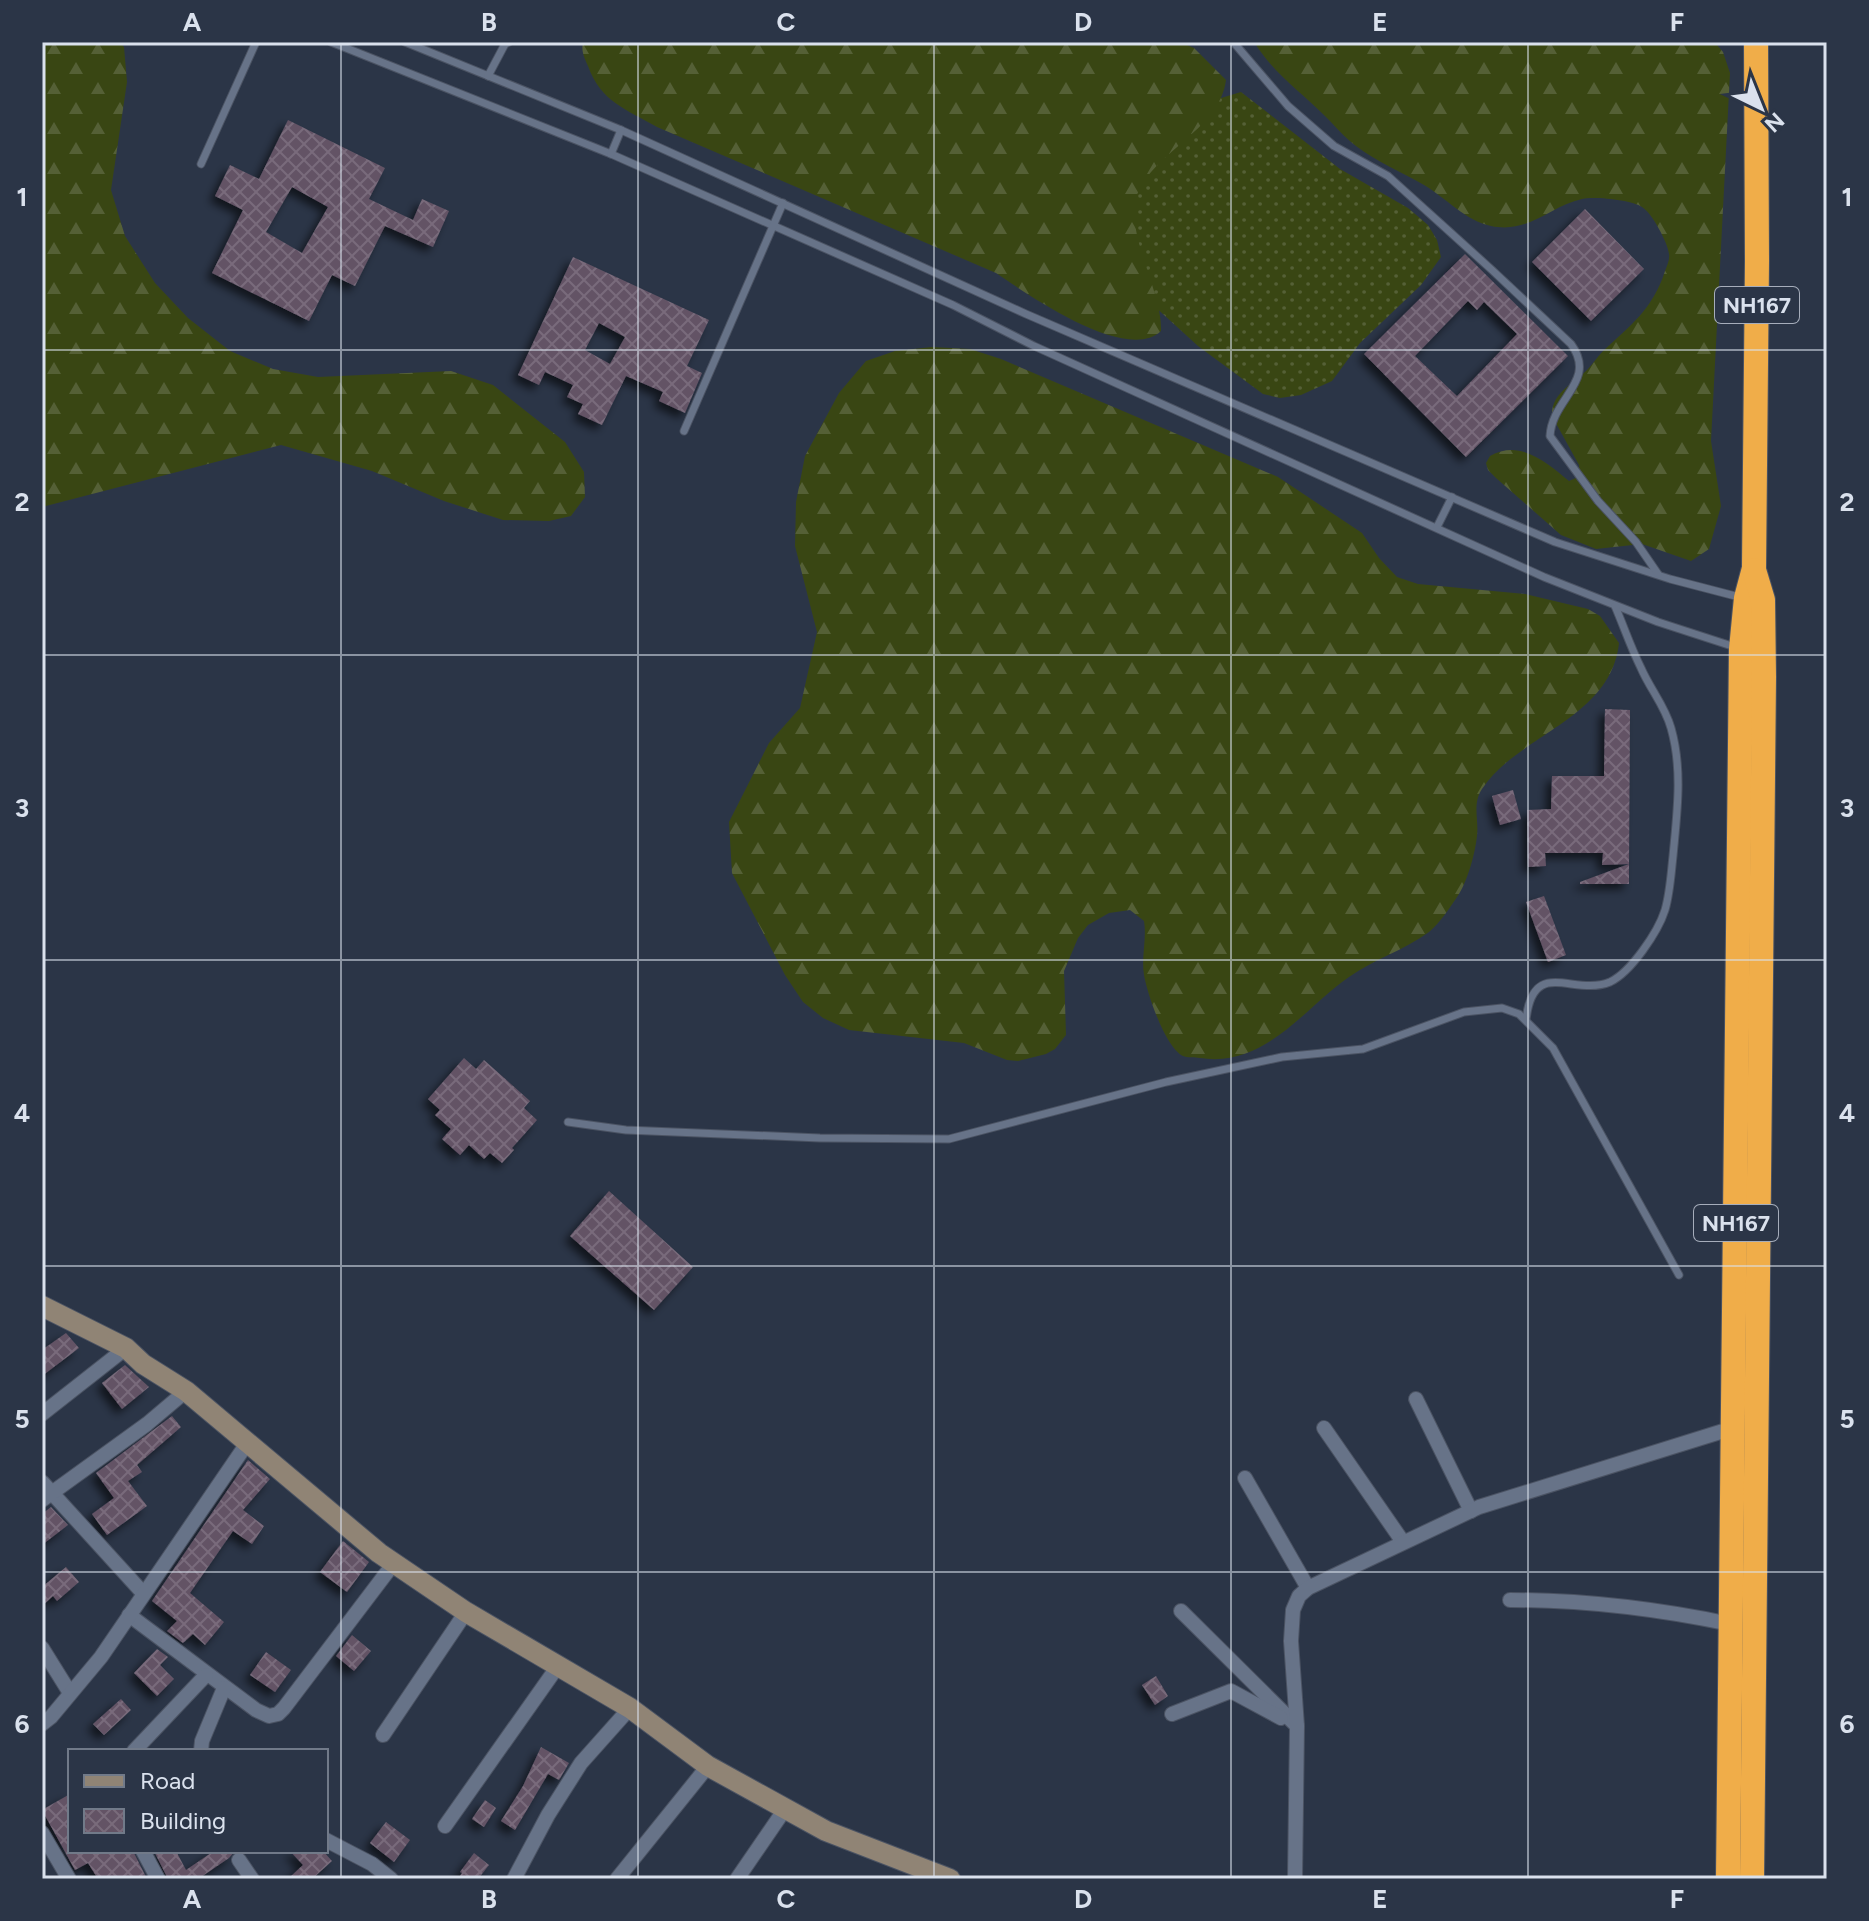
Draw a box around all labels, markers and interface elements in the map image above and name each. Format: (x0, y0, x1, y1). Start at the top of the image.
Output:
text: A (183, 6, 202, 38)
text: B (481, 6, 497, 38)
text: C (777, 6, 796, 38)
text: D (1074, 6, 1092, 38)
text: E (1372, 6, 1388, 38)
text: F (1670, 6, 1684, 38)
north arrow (1721, 68, 1801, 148)
text: N (1759, 107, 1790, 138)
text: 1 (17, 181, 27, 213)
text: 1 (1842, 181, 1852, 213)
road number: NH167 (1715, 287, 1799, 323)
text: 2 (14, 486, 30, 518)
text: 2 (1839, 486, 1855, 518)
text: 3 (15, 792, 29, 824)
text: 3 (1840, 792, 1854, 824)
text: 4 (14, 1097, 30, 1129)
text: 4 (1839, 1097, 1855, 1129)
road number: NH167 (1694, 1205, 1778, 1241)
text: 5 (14, 1403, 30, 1435)
text: 5 (1839, 1403, 1855, 1435)
text: 6 (14, 1708, 30, 1740)
text: 6 (1839, 1708, 1855, 1740)
legend (68, 1749, 328, 1853)
text: Road (140, 1766, 195, 1795)
text: Building (140, 1806, 226, 1835)
text: A (183, 1883, 202, 1915)
text: B (481, 1883, 497, 1915)
text: C (777, 1883, 796, 1915)
text: D (1074, 1883, 1092, 1915)
text: E (1372, 1883, 1388, 1915)
text: F (1670, 1883, 1684, 1915)

